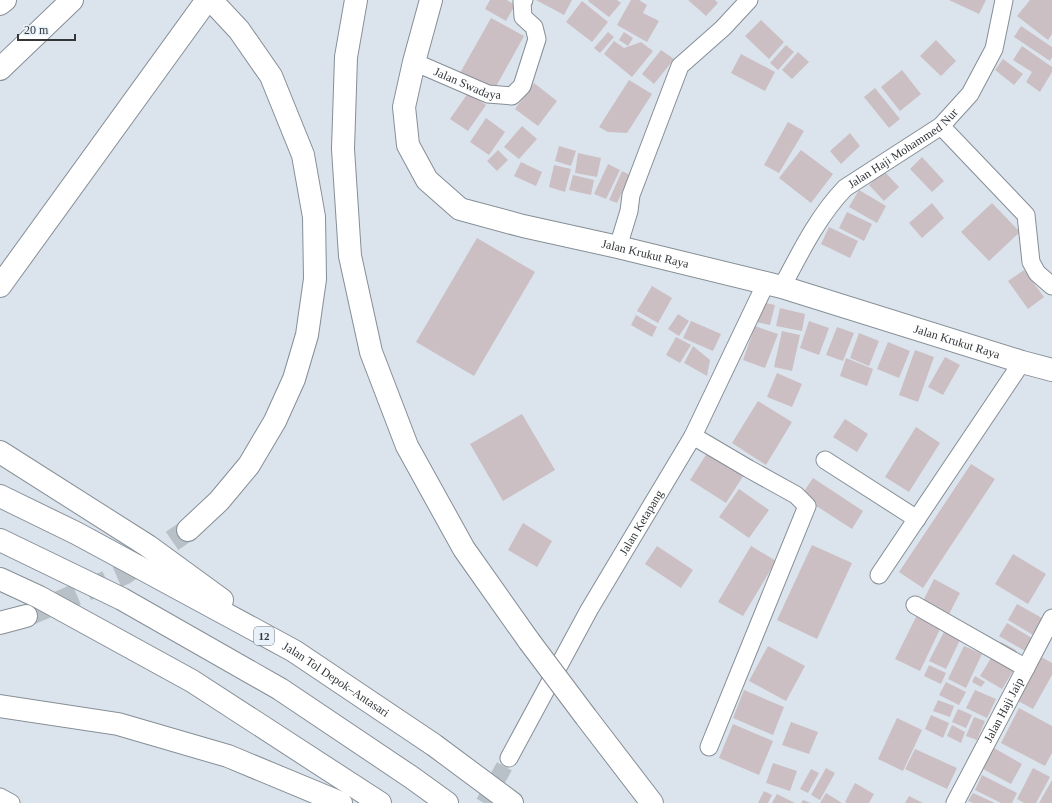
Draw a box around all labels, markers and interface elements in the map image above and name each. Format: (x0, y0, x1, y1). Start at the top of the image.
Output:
scale bar (18, 16, 75, 42)
text: 20 m (24, 23, 49, 37)
street label: Jalan Swadaya (432, 65, 502, 102)
street label: Jalan Haji Mohammed Nur (845, 105, 961, 191)
street label: Jalan Krukut Raya (600, 237, 691, 271)
street label: Jalan Krukut Raya (912, 322, 1002, 362)
street label: Jalan Ketapang (616, 487, 666, 558)
road number: 12 (254, 627, 274, 645)
street label: Jalan Tol Depok–Antasari (280, 639, 392, 720)
street label: Jalan Haji Jaip (981, 675, 1026, 745)

